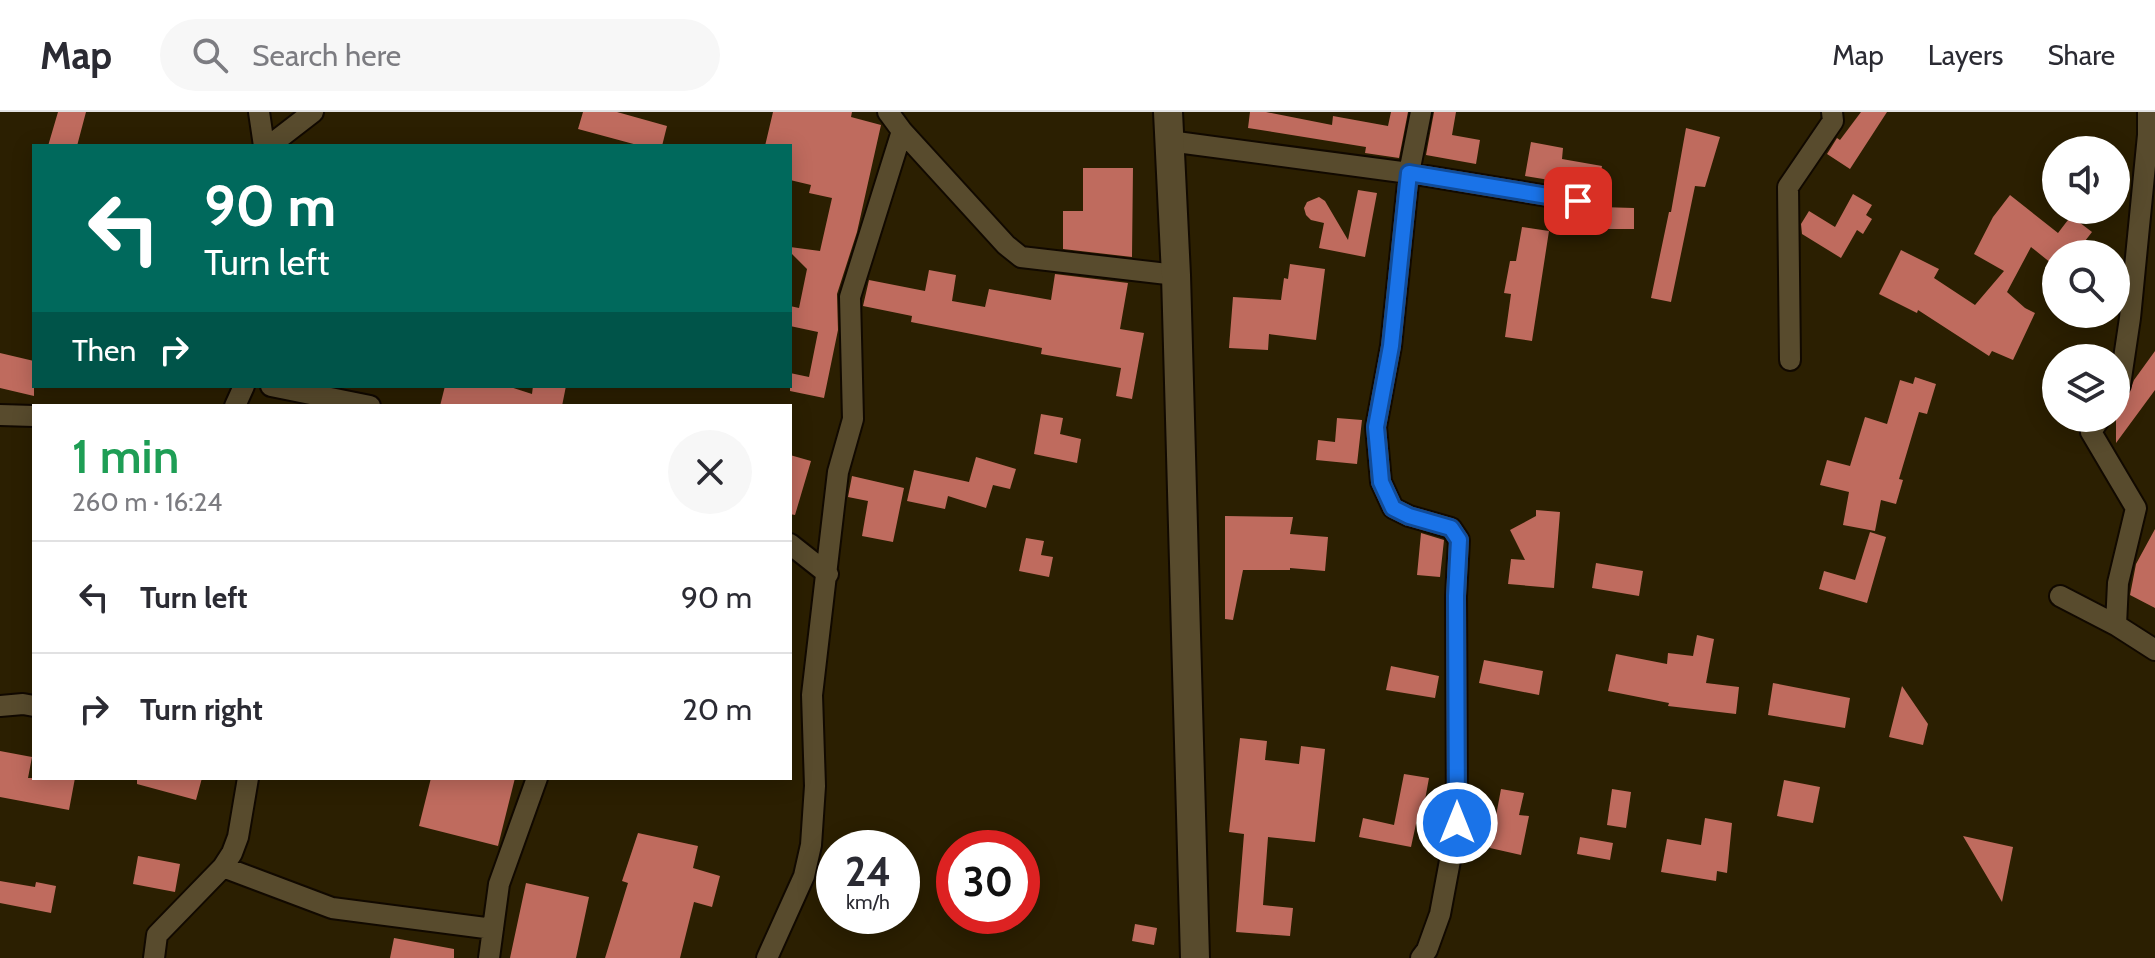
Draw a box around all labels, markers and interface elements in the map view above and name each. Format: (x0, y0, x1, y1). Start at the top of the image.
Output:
search box (160, 19, 720, 91)
text: Map (40, 32, 112, 79)
icon: search (188, 33, 232, 77)
text: Search here (252, 37, 401, 74)
text: Map (1832, 38, 1884, 72)
text: Layers (1928, 38, 2003, 72)
text: Share (2047, 38, 2115, 72)
map controls (2042, 136, 2130, 432)
button: sound (2042, 136, 2130, 224)
pin (1544, 167, 1612, 235)
text: 90 m (204, 172, 336, 240)
icon: left (72, 176, 176, 280)
icon: arrive (1556, 179, 1600, 223)
text: Turn left (204, 240, 329, 284)
button: search (2042, 240, 2130, 328)
icon: right (152, 328, 196, 372)
text: Then (72, 332, 136, 369)
button: layers (2042, 344, 2130, 432)
text: 1 min (72, 427, 179, 485)
button: close (668, 430, 752, 514)
text: 260 m · 16:24 (72, 486, 222, 518)
icon: left (72, 575, 116, 619)
text: Turn left (140, 579, 248, 616)
text: 90 m (681, 579, 752, 616)
icon: right (72, 687, 116, 731)
text: Turn right (140, 691, 263, 728)
text: 20 m (682, 691, 752, 728)
position arrow (1415, 781, 1499, 865)
speed limit sign: 30 (936, 830, 1040, 934)
text: 24 (845, 847, 891, 896)
text: km/h (846, 890, 890, 914)

